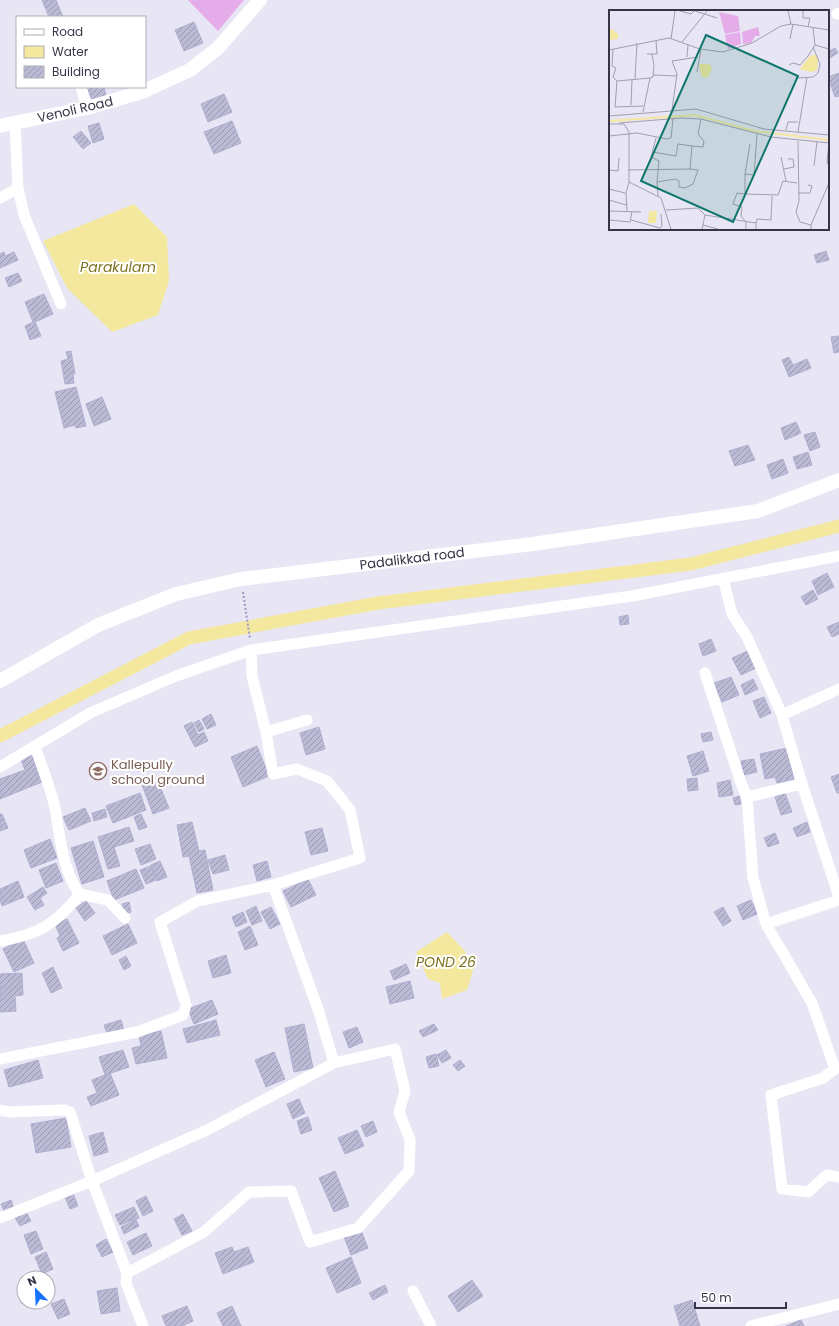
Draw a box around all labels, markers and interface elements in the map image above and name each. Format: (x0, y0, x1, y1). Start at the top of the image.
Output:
inset map (609, 10, 829, 230)
legend (16, 16, 146, 88)
text: Road (52, 23, 83, 40)
text: Water (52, 43, 89, 60)
text: Building (52, 63, 100, 80)
street label: Venoli Road (35, 92, 115, 127)
water label: Parakulam (80, 257, 156, 277)
street label: Padalikkad road (359, 543, 466, 574)
place label: Kallepully school ground (111, 755, 205, 789)
school or university icon: Kallepully school ground (88, 761, 108, 781)
water label: POND 26 (416, 952, 476, 972)
north arrow (16, 1270, 56, 1310)
text: N (25, 1272, 39, 1290)
scale bar (695, 1284, 786, 1310)
text: 50 m (701, 1289, 732, 1306)

